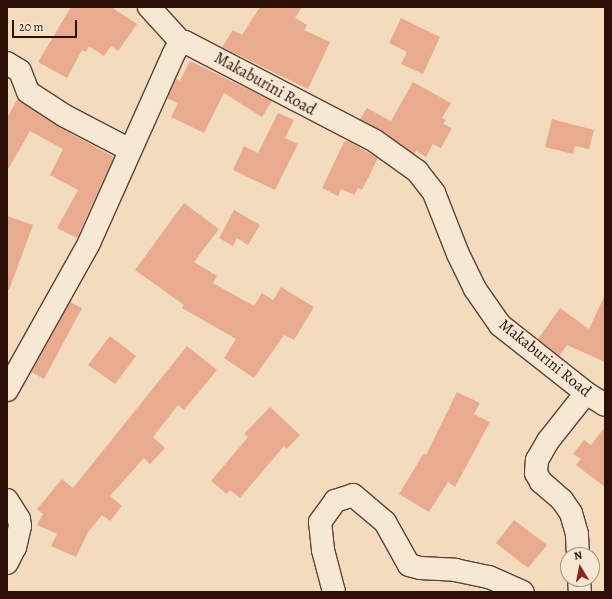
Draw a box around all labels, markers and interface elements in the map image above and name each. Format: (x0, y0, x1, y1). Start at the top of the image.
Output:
scale bar (14, 12, 79, 38)
text: 20 m (19, 19, 43, 35)
street label: Makaburini Road (211, 48, 319, 120)
street label: Makaburini Road (495, 315, 595, 401)
north arrow (560, 547, 600, 587)
text: N (573, 548, 583, 564)

